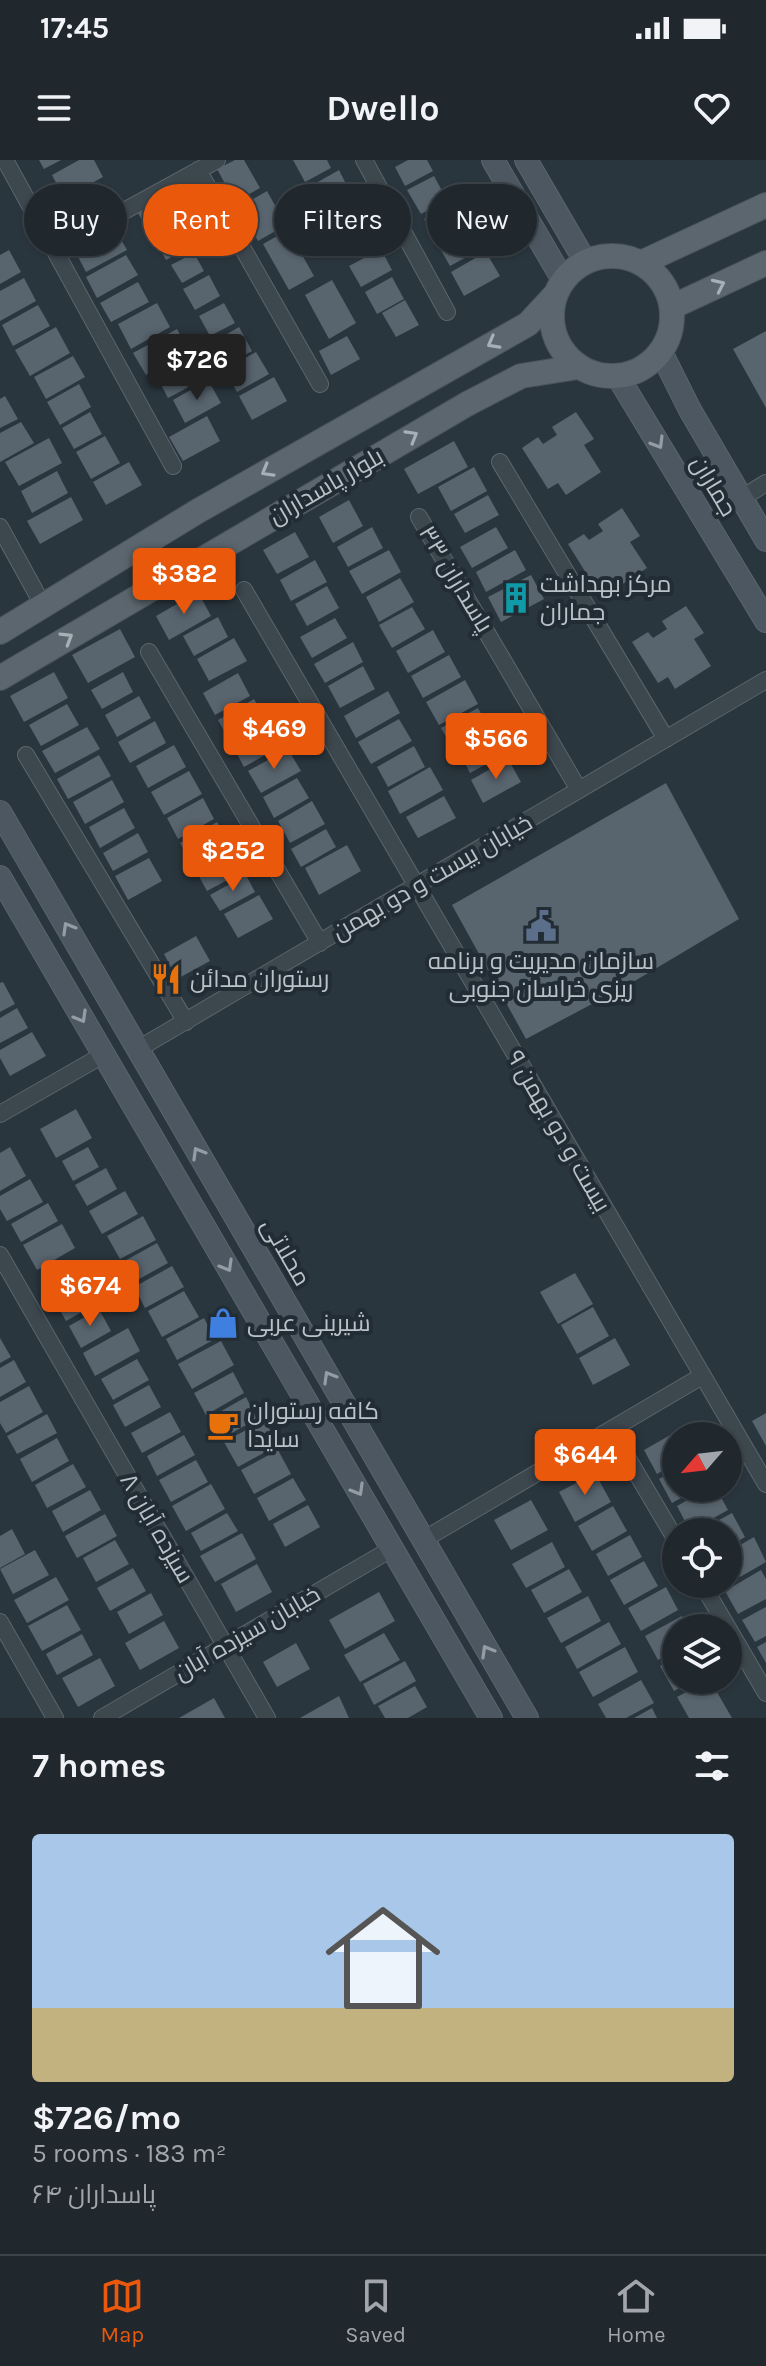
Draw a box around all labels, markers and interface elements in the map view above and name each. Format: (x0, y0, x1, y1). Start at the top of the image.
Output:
text: 17:45 (40, 10, 109, 46)
icon: menu (32, 86, 76, 130)
icon: heart (690, 86, 734, 130)
text: Dwello (326, 87, 440, 129)
chip: Buy (24, 184, 127, 256)
chip: Rent (143, 184, 258, 256)
chip: Filters (274, 184, 411, 256)
chip: New (427, 184, 537, 256)
one-way arrow (711, 279, 725, 295)
one-way arrow (488, 333, 502, 349)
pin: $726 (150, 334, 244, 402)
text: $726 (166, 344, 228, 375)
one-way arrow (404, 430, 418, 446)
one-way arrow (649, 435, 664, 449)
street label: بلوار پاسداران (264, 442, 389, 532)
street label: جماران (685, 451, 743, 521)
one-way arrow (261, 461, 276, 477)
street label: پاسداران ۳۳ (411, 521, 499, 639)
pin: $382 (137, 548, 231, 616)
text: $382 (151, 558, 217, 589)
place label: مرکز بهداشت جماران (540, 570, 672, 626)
building icon: مرکز بهداشت جماران (499, 581, 533, 615)
one-way arrow (58, 632, 73, 647)
pin: $469 (227, 703, 321, 771)
text: $469 (241, 713, 307, 744)
pin: $566 (449, 713, 543, 781)
text: $566 (464, 723, 528, 754)
street label: خیابان بیست و دو بهمن (327, 808, 537, 946)
pin: $252 (186, 825, 280, 893)
text: $252 (201, 835, 265, 866)
public building icon: سازمان مدیریت و برنامه ریزی خراسان جنوبی (524, 909, 558, 943)
one-way arrow (62, 922, 78, 937)
place label: سازمان مدیریت و برنامه ریزی خراسان جنوبی (428, 947, 654, 1003)
restaurant icon: رستوران مدائن (149, 962, 183, 996)
place label: رستوران مدائن (190, 965, 329, 993)
one-way arrow (71, 1008, 87, 1023)
street label: بیست و دو بهمن ۹ (501, 1045, 617, 1217)
one-way arrow (192, 1147, 208, 1161)
street label: محلاتی (255, 1213, 317, 1291)
one-way arrow (217, 1257, 233, 1272)
pin: $674 (43, 1260, 137, 1328)
text: $674 (59, 1270, 121, 1301)
shop icon: شیرینی عربی (206, 1306, 240, 1340)
place label: شیرینی عربی (247, 1309, 371, 1337)
one-way arrow (323, 1372, 339, 1386)
place label: کافه رستوران سایدا (247, 1397, 379, 1453)
cafe icon: کافه رستوران سایدا (206, 1408, 240, 1442)
north arrow (662, 1422, 742, 1502)
map controls (662, 1422, 742, 1694)
pin: $644 (538, 1429, 632, 1497)
text: $644 (553, 1439, 617, 1470)
street label: سیزده آبان ۸ (114, 1468, 200, 1588)
one-way arrow (348, 1481, 364, 1496)
button: locate (662, 1518, 742, 1598)
street label: خیابان سیزده آبان (169, 1580, 325, 1686)
button: layers (662, 1614, 742, 1694)
one-way arrow (481, 1645, 497, 1660)
icon: filters (690, 1744, 734, 1788)
text: 7 homes (32, 1746, 166, 1786)
icon: home (311, 1886, 455, 2030)
text: $726/mo (32, 2098, 181, 2138)
text: 5 rooms · 183 m² (32, 2138, 227, 2169)
text: پاسداران ۶۴ (32, 2179, 156, 2210)
tab: Map (100, 2274, 144, 2348)
tab: Saved (345, 2274, 406, 2348)
tab: Home (607, 2274, 666, 2348)

